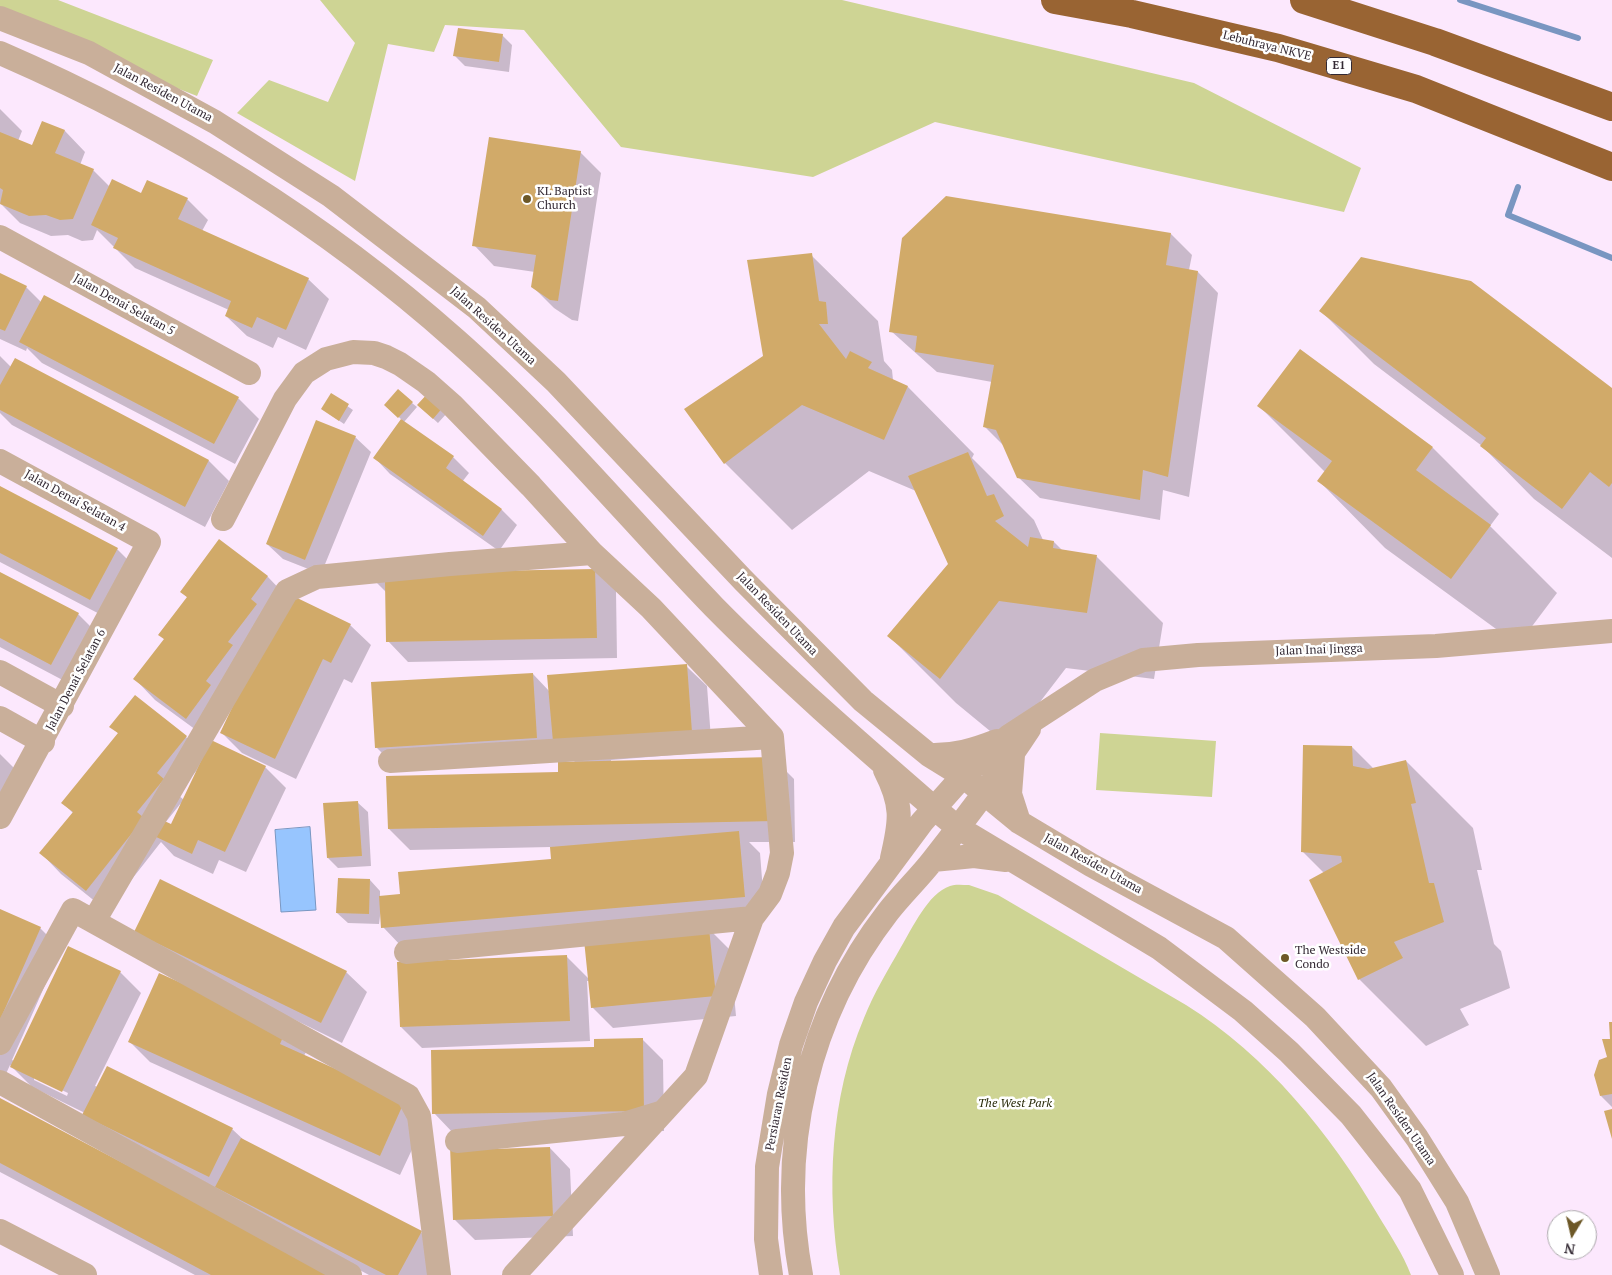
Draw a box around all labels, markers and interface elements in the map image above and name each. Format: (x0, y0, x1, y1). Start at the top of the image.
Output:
street label: Lebuhraya NKVE (1221, 28, 1313, 64)
road number: E1 (1326, 58, 1352, 74)
street label: Jalan Residen Utama (111, 61, 215, 125)
place label: KL Baptist Church (537, 185, 592, 213)
marker: KL Baptist Church (521, 193, 533, 205)
street label: Jalan Denai Selatan 5 (71, 271, 177, 339)
street label: Jalan Residen Utama (447, 284, 539, 368)
street label: Jalan Denai Selatan 4 (22, 467, 128, 535)
street label: Jalan Residen Utama (734, 569, 820, 659)
street label: Jalan Denai Selatan 6 (43, 627, 109, 733)
street label: Jalan Inai Jingga (1275, 641, 1363, 659)
street label: Jalan Residen Utama (1041, 831, 1145, 897)
place label: The Westside Condo (1295, 944, 1366, 972)
marker: The Westside Condo (1279, 952, 1291, 964)
street label: Persiaran Residen (763, 1056, 795, 1152)
street label: Jalan Residen Utama (1364, 1070, 1438, 1168)
park label: The West Park (978, 1097, 1052, 1111)
north arrow (1547, 1210, 1597, 1260)
text: N (1563, 1239, 1576, 1260)

